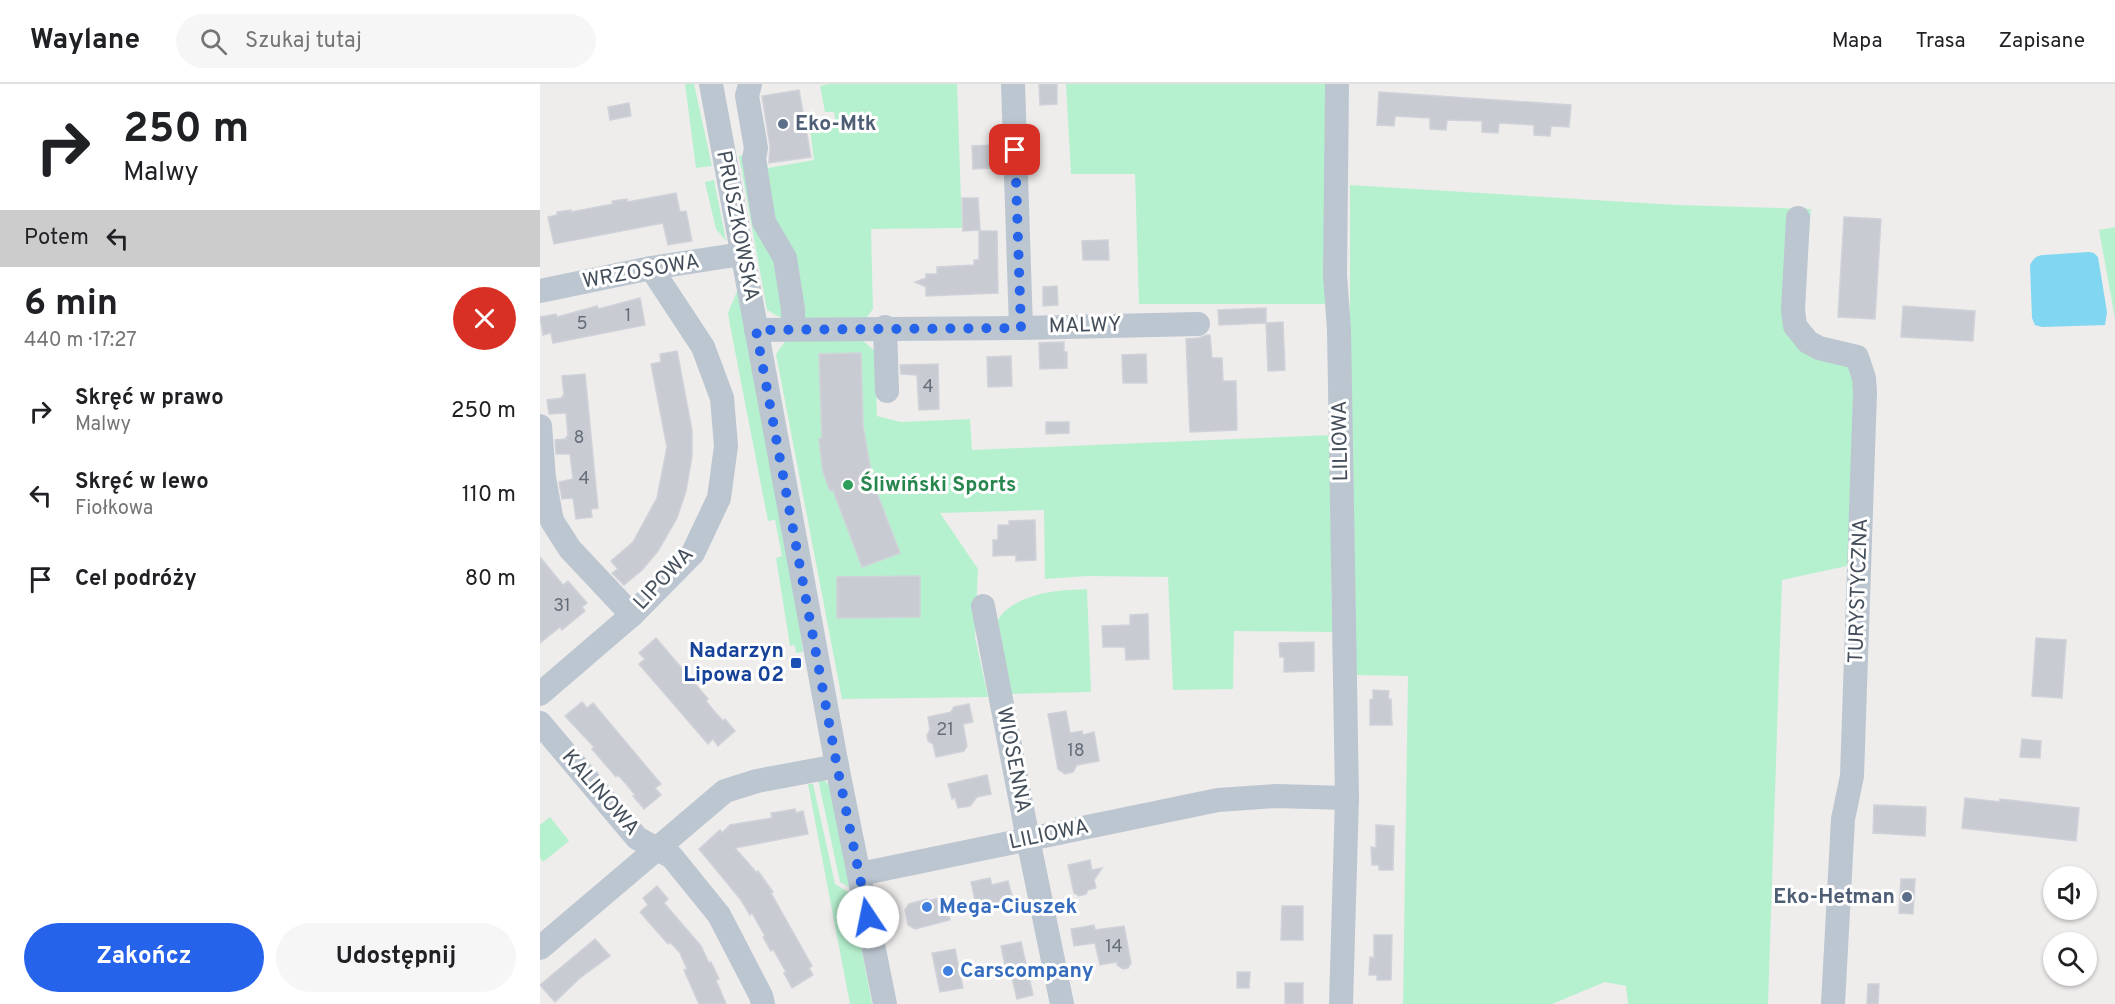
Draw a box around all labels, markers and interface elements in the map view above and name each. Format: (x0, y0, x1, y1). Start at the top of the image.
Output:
search box (176, 14, 596, 68)
text: Waylane (30, 23, 140, 59)
icon: search (197, 25, 230, 58)
text: Szukaj tutaj (245, 28, 362, 55)
text: Mapa (1832, 28, 1883, 55)
text: Trasa (1916, 28, 1965, 55)
text: Zapisane (1998, 28, 2085, 55)
text: 250 m (123, 104, 249, 157)
icon: right (24, 108, 102, 186)
place label: Eko-Mtk (795, 111, 877, 138)
marker: Eko-Mtk (776, 117, 790, 131)
pin (989, 124, 1040, 175)
icon: arrive (998, 133, 1031, 166)
street label: PRUSZKOWSKA (709, 148, 765, 304)
text: Malwy (123, 156, 199, 190)
icon: left (101, 222, 134, 255)
text: Potem (24, 225, 89, 252)
street label: WRZOSOWA (580, 248, 702, 296)
text: 6 min (24, 282, 118, 328)
button: close (453, 287, 516, 350)
house number: 1 (625, 305, 631, 328)
street label: MALWY (1048, 312, 1122, 340)
house number: 5 (576, 313, 588, 336)
text: 440 m · 17:27 (24, 328, 137, 354)
house number: 4 (922, 376, 934, 399)
text: Skręć w prawo (75, 385, 224, 412)
icon: right (24, 395, 57, 428)
text: 250 m (451, 398, 516, 425)
street label: LILIOWA (1327, 400, 1355, 482)
text: Malwy (75, 412, 131, 438)
house number: 8 (574, 427, 585, 450)
house number: 4 (578, 468, 590, 491)
text: Skręć w lewo (75, 469, 209, 496)
place label: Śliwiński Sports (860, 471, 1016, 499)
marker: Śliwiński Sports (841, 478, 855, 492)
icon: left (24, 479, 57, 512)
text: 110 m (462, 482, 516, 509)
text: Fiołkowa (75, 496, 153, 522)
street label: TURYSTYCZNA (1843, 518, 1875, 664)
street label: LIPOWA (628, 542, 700, 616)
icon: arrive (24, 563, 57, 596)
text: Cel podróży (75, 566, 197, 593)
text: 80 m (465, 566, 516, 593)
house number: 31 (553, 595, 571, 618)
place label: Nadarzyn Lipowa 02 (683, 638, 784, 689)
marker: Nadarzyn Lipowa 02 (789, 656, 803, 670)
street label: WIOSENNA (990, 705, 1036, 815)
house number: 21 (936, 719, 954, 742)
house number: 18 (1067, 740, 1085, 763)
street label: KALINOWA (555, 744, 645, 842)
street label: LILIOWA (1007, 813, 1091, 857)
map controls (2043, 866, 2097, 986)
button: sound (2043, 866, 2097, 920)
place label: Eko-Hetman (1773, 884, 1895, 911)
position arrow (836, 885, 900, 949)
marker: Eko-Hetman (1900, 890, 1914, 904)
place label: Mega-Ciuszek (939, 894, 1077, 921)
marker: Mega-Ciuszek (920, 900, 934, 914)
button: Zakończ (24, 923, 264, 992)
button: Udostępnij (276, 923, 516, 992)
button: search (2043, 932, 2097, 986)
house number: 14 (1105, 936, 1123, 959)
place label: Carscompany (960, 958, 1094, 985)
marker: Carscompany (941, 964, 955, 978)

